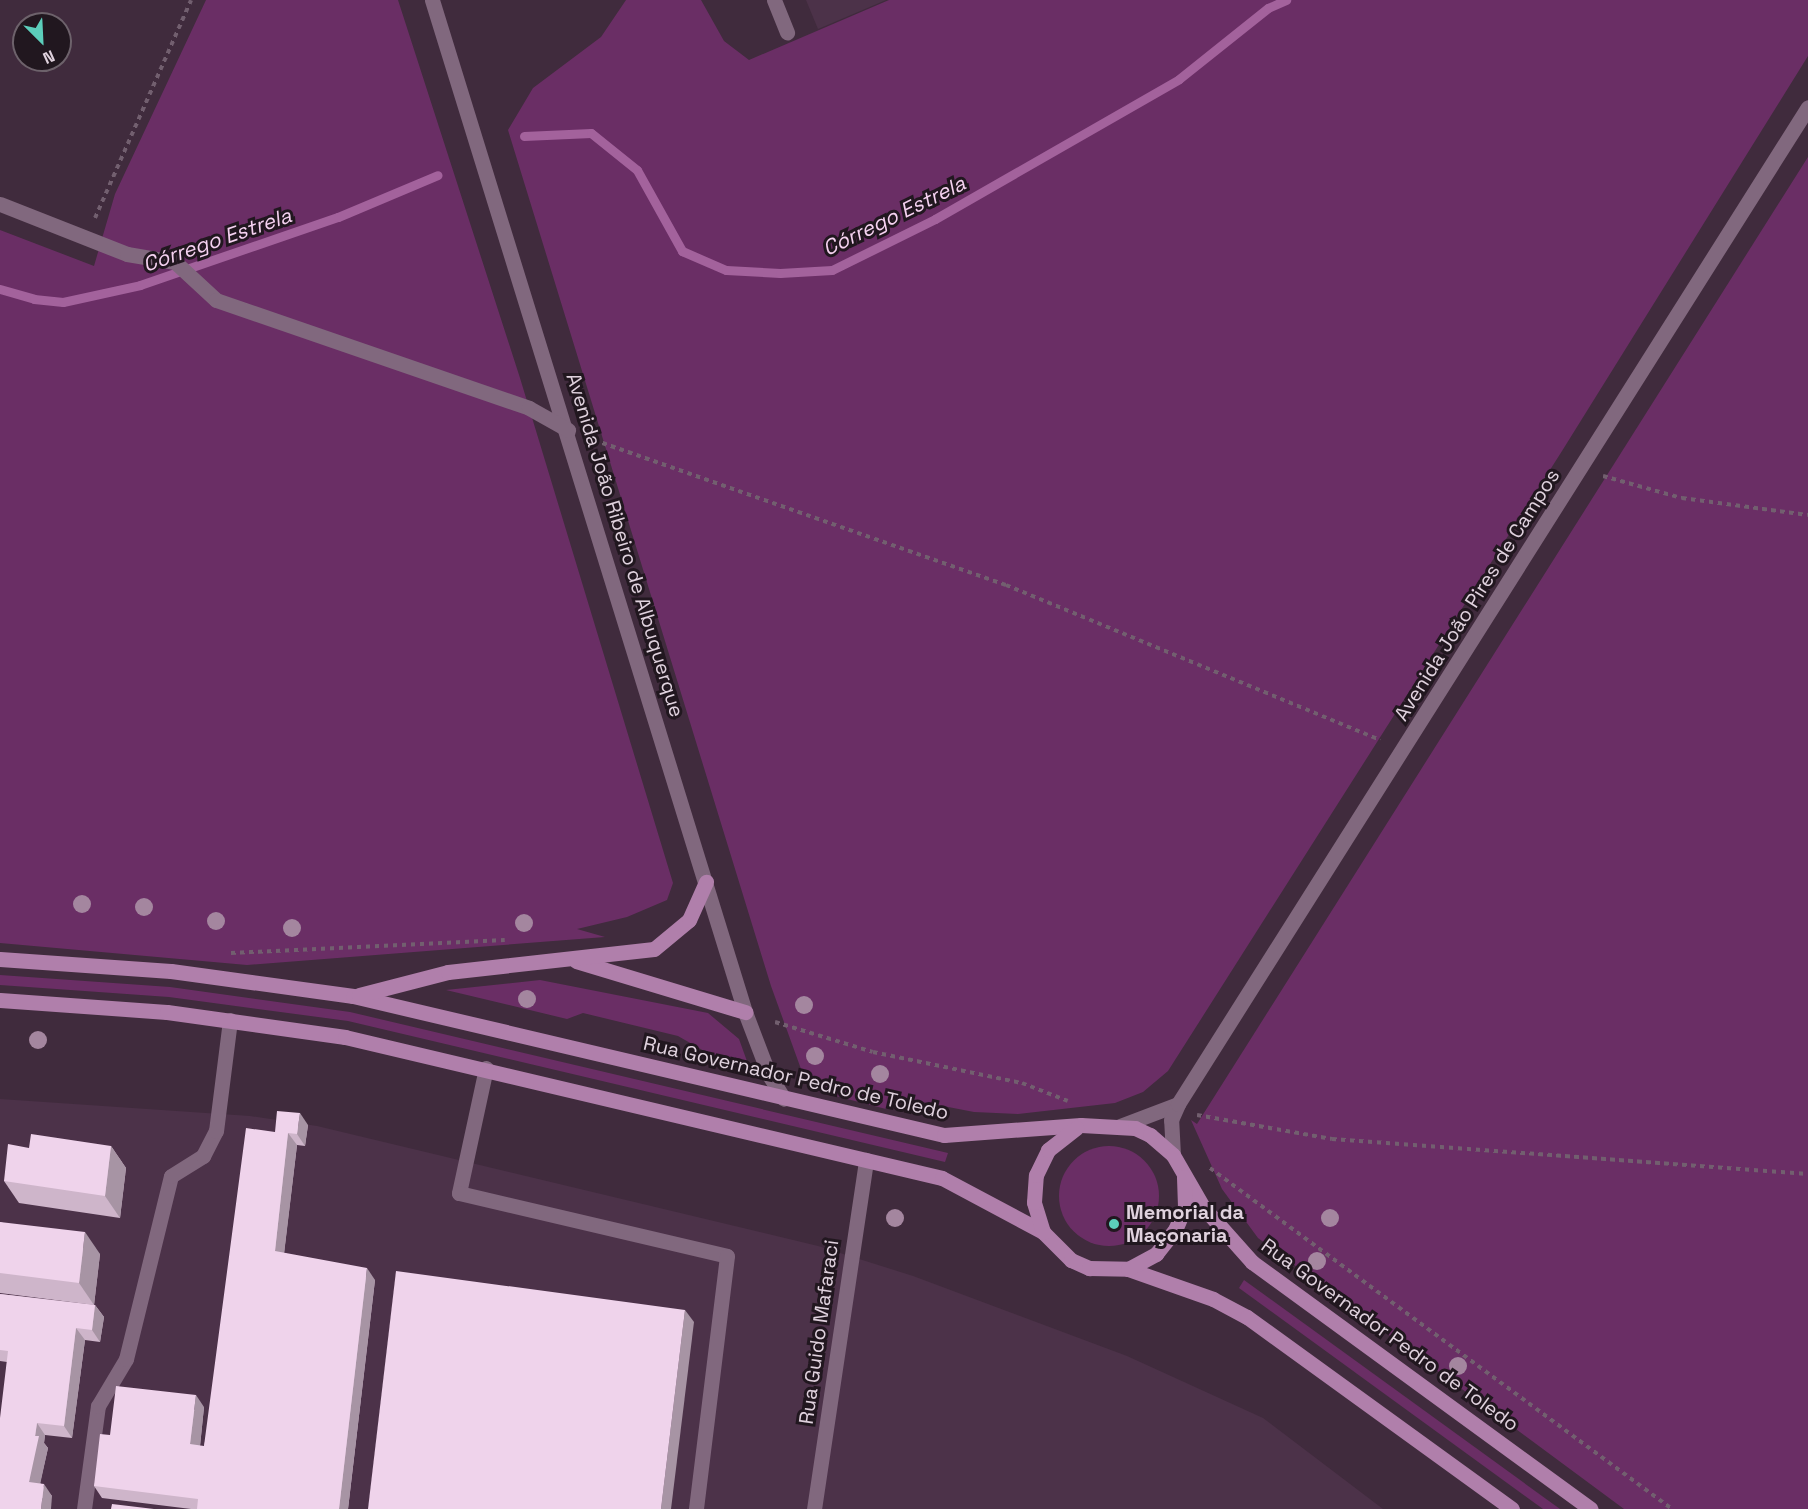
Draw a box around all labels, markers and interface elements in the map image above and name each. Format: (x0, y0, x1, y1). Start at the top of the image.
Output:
north arrow (12, 12, 72, 72)
text: N (40, 45, 58, 69)
water label: Córrego Estrela (819, 171, 969, 261)
water label: Córrego Estrela (139, 203, 295, 277)
street label: Avenida João Ribeiro de Albuquerque (561, 370, 689, 720)
street label: Avenida João Pires de Campos (1389, 465, 1565, 725)
street label: Rua Governador Pedro de Toledo (641, 1031, 951, 1125)
place label: Memorial da Maçonaria (1126, 1200, 1244, 1247)
marker: Memorial da Maçonaria (1107, 1217, 1121, 1231)
street label: Rua Governador Pedro de Toledo (1256, 1233, 1524, 1437)
street label: Rua Guido Mafaraci (794, 1238, 844, 1426)

